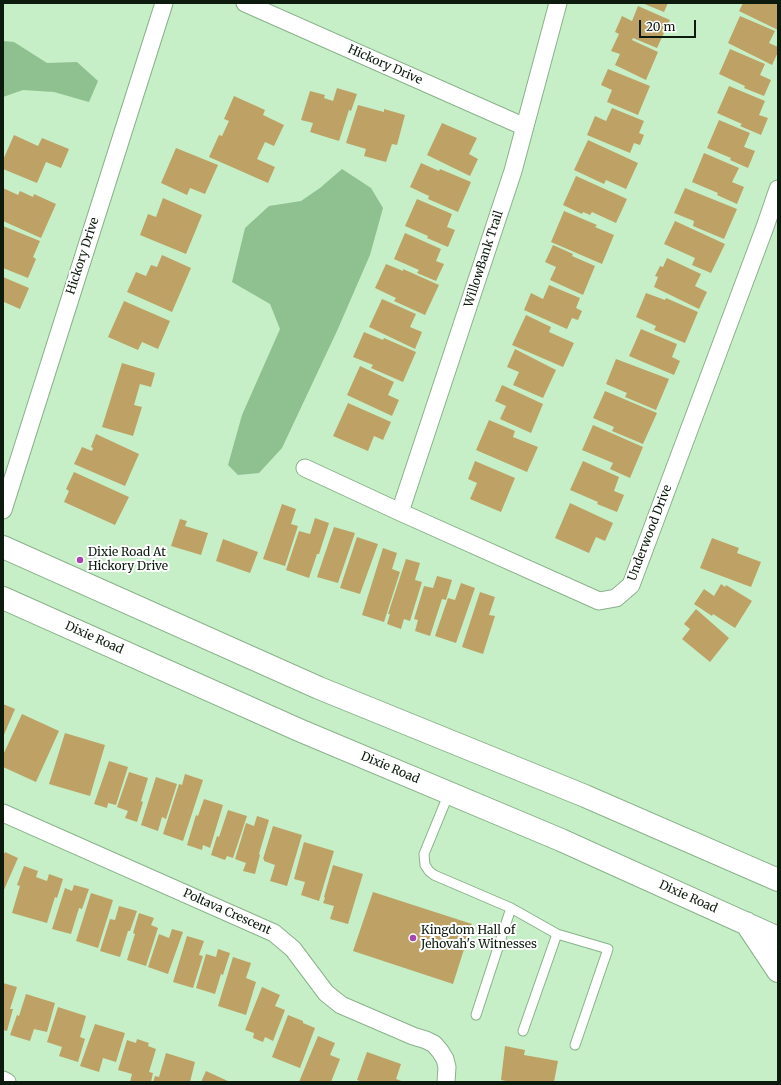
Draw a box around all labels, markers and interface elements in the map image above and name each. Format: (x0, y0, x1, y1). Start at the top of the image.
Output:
scale bar (641, 12, 698, 38)
text: 20 m (646, 19, 675, 34)
street label: Hickory Drive (345, 42, 425, 88)
street label: WillowBank Trail (462, 209, 506, 309)
street label: Hickory Drive (64, 216, 102, 296)
street label: Underwood Drive (625, 483, 675, 583)
place label: Dixie Road At Hickory Drive (88, 546, 168, 574)
marker: Dixie Road At Hickory Drive (75, 555, 85, 565)
street label: Dixie Road (63, 619, 125, 657)
street label: Dixie Road (359, 749, 421, 787)
street label: Dixie Road (657, 878, 719, 916)
street label: Poltava Crescent (181, 886, 273, 938)
place label: Kingdom Hall of Jehovah's Witnesses (421, 924, 537, 952)
marker: Kingdom Hall of Jehovah's Witnesses (408, 933, 418, 943)

